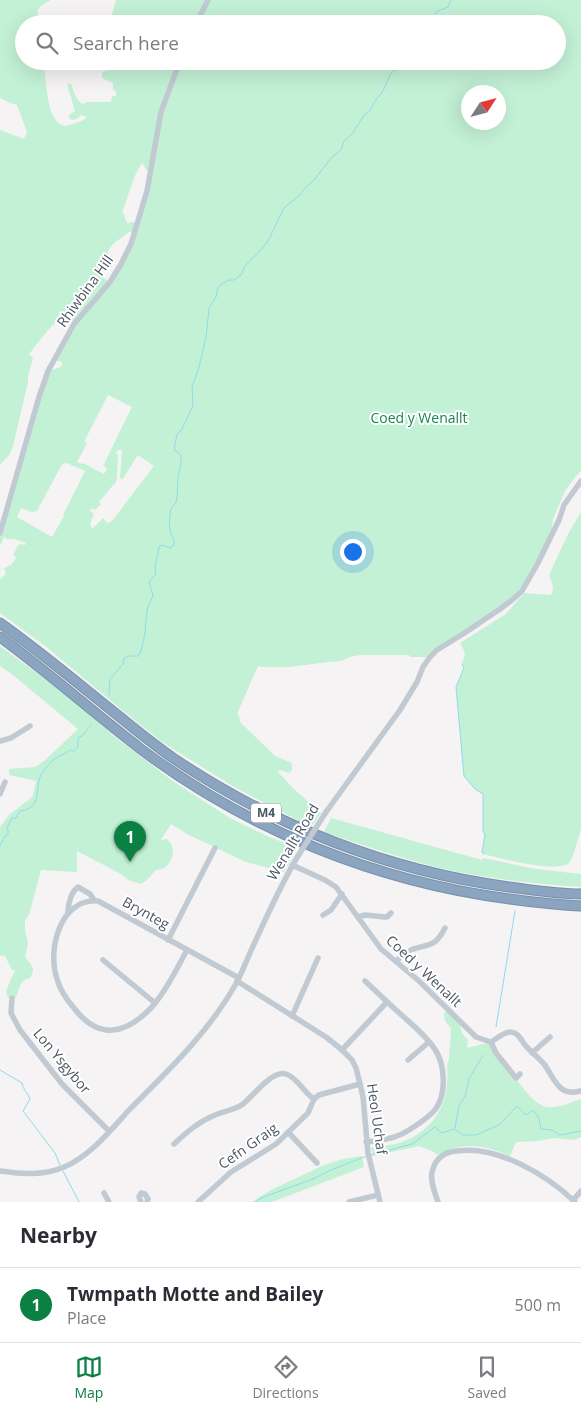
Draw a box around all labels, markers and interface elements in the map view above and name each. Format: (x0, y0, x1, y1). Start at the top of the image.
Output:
search box (15, 15, 566, 70)
icon: search (33, 29, 61, 57)
text: Search here (73, 30, 179, 56)
north arrow (461, 85, 506, 130)
street label: Rhiwbina Hill (52, 251, 117, 331)
park label: Coed y Wenallt (370, 408, 468, 427)
your location (340, 539, 366, 565)
street label: Wenallt Road (262, 800, 323, 884)
road number: M4 (251, 804, 281, 822)
pin: 1 (114, 821, 146, 862)
street label: Brynteg (119, 892, 173, 933)
street label: Coed y Wenallt (382, 931, 466, 1011)
street label: Lon Ysgybor (29, 1024, 95, 1098)
street label: Heol Uchaf (363, 1082, 392, 1157)
street label: Cefn Graig (214, 1118, 282, 1173)
text: Nearby (20, 1221, 97, 1249)
text: Twmpath Motte and Bailey (67, 1281, 323, 1307)
text: 1 (31, 1294, 41, 1316)
text: 500 m (515, 1294, 561, 1316)
text: Place (67, 1307, 106, 1329)
tab: Map (74, 1353, 103, 1402)
tab: Directions (252, 1353, 319, 1402)
tab: Saved (468, 1353, 506, 1402)

